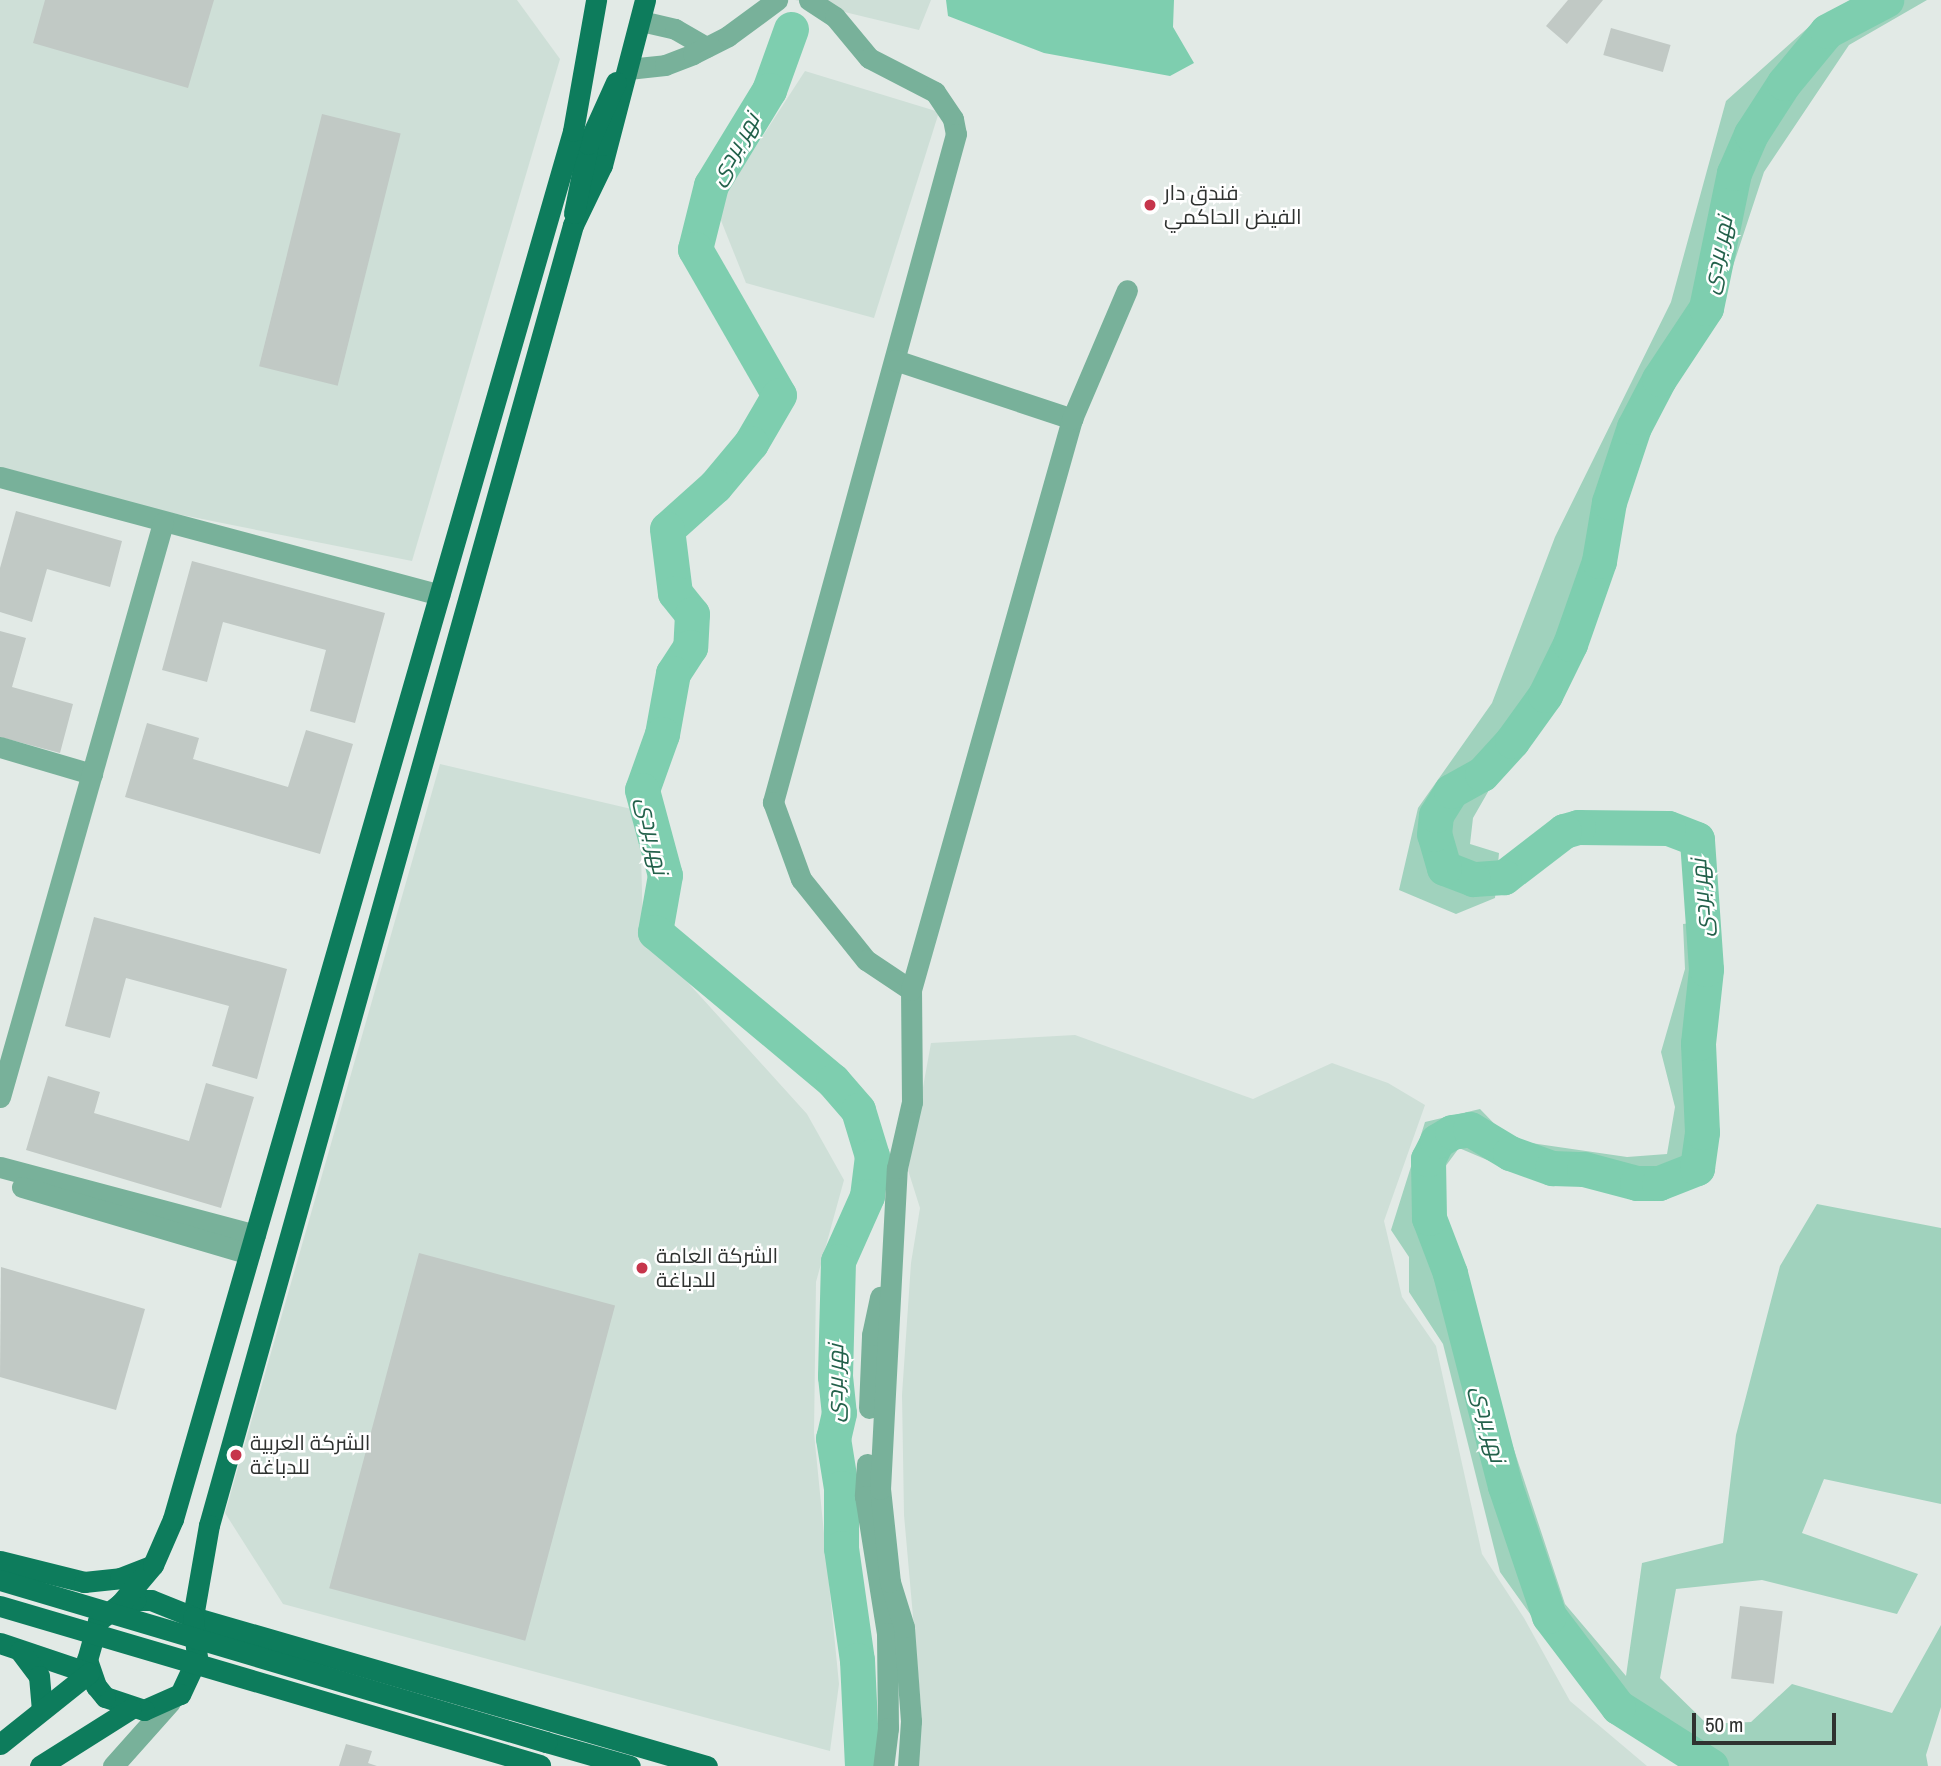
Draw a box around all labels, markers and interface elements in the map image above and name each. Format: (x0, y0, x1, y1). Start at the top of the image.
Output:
water label: نهر بردى (702, 108, 766, 190)
place label: فندق دار الفيض الحاكمي (1164, 180, 1302, 230)
marker: فندق دار الفيض الحاكمي (1142, 197, 1158, 213)
water label: نهر بردى (1695, 214, 1739, 296)
water label: نهر بردى (631, 795, 675, 877)
water label: نهر بردى (1685, 858, 1717, 938)
place label: الشركة العامة للدباغة (656, 1243, 778, 1293)
marker: الشركة العامة للدباغة (634, 1260, 650, 1276)
water label: نهر بردى (821, 1344, 849, 1422)
water label: نهر بردى (1466, 1383, 1512, 1465)
place label: الشركة العربية للدباغة (250, 1430, 370, 1480)
marker: الشركة العربية للدباغة (228, 1447, 244, 1463)
scale bar (1696, 1700, 1840, 1744)
text: 50 m (1705, 1710, 1743, 1739)

